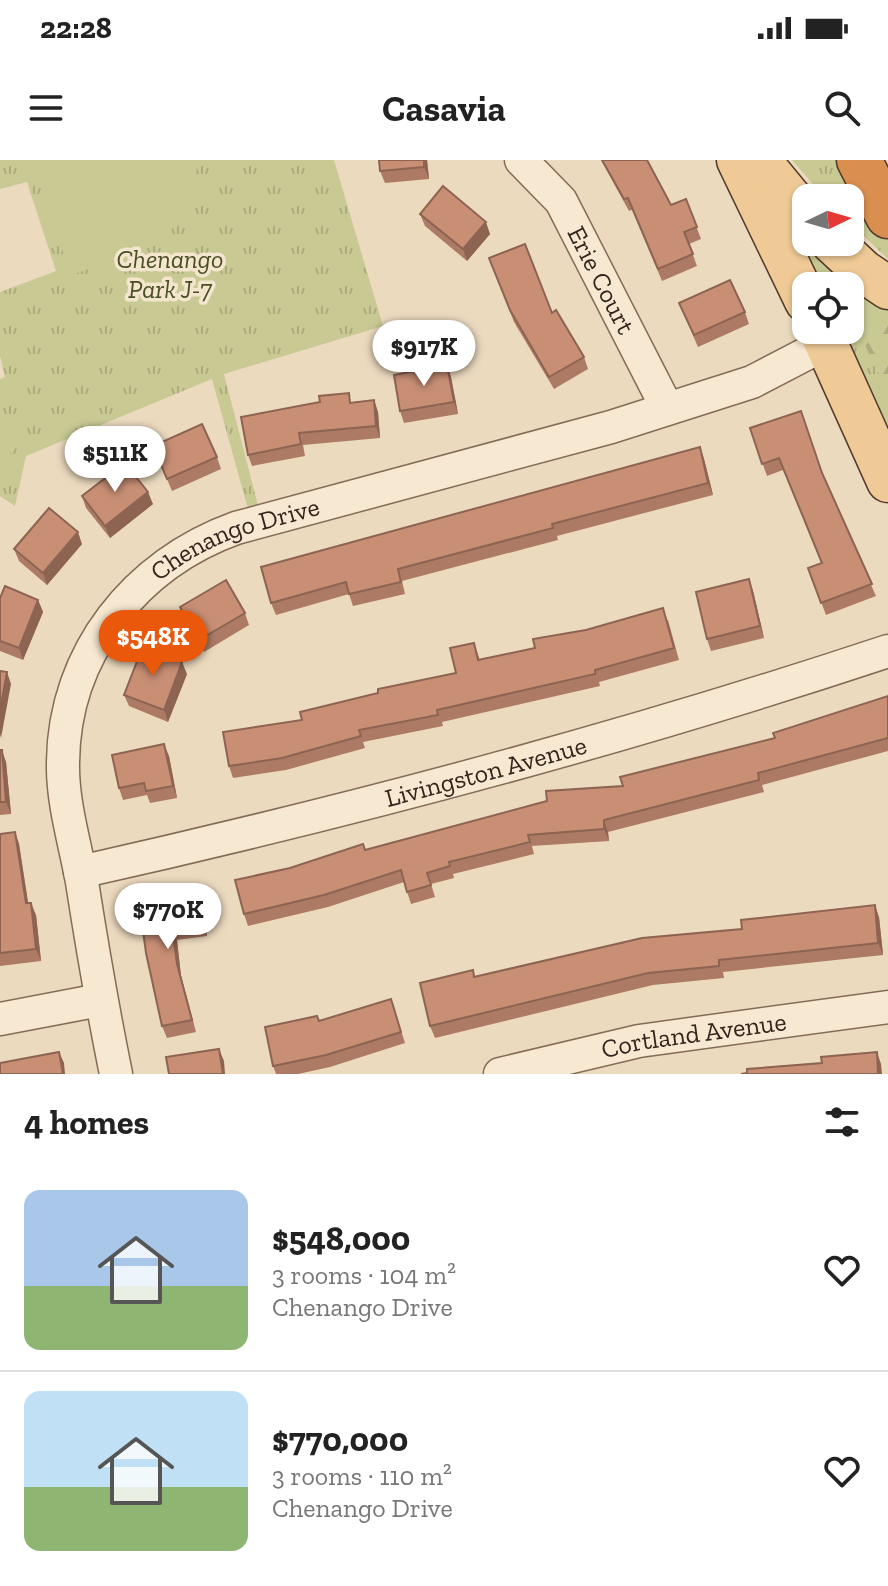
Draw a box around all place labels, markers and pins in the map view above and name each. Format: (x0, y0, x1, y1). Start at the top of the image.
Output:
pin: $917K (368, 320, 480, 388)
pin: $511K (59, 426, 171, 494)
pin: $548K (97, 610, 209, 678)
pin: $770K (112, 883, 224, 951)

